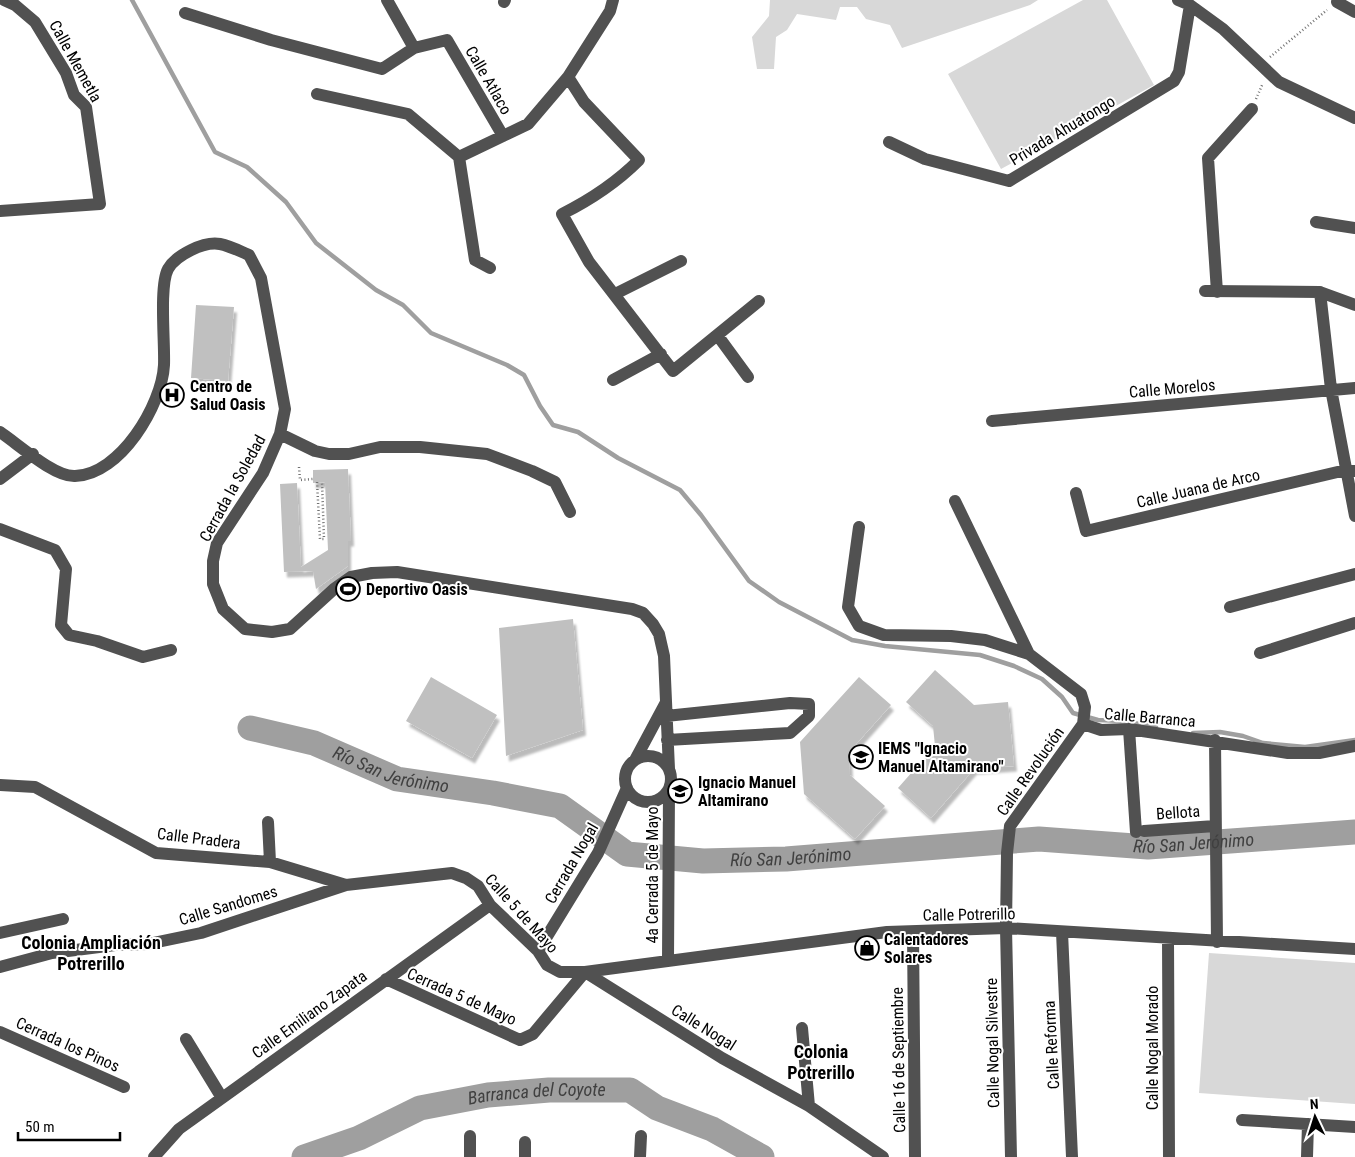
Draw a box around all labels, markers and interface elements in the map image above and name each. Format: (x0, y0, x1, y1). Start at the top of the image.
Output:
street label: Calle Memetla (45, 17, 106, 105)
street label: Calle Atlaco (461, 43, 516, 118)
street label: Privada Ahuatongo (1006, 91, 1118, 169)
street label: Calle Morelos (1128, 375, 1216, 402)
place label: Centro de Salud Oasis (190, 377, 265, 414)
hospital icon: Centro de Salud Oasis (159, 382, 185, 408)
street label: Cerrada la Soledad (195, 432, 270, 545)
street label: Calle Juana de Arco (1135, 465, 1262, 512)
sports icon: Deportivo Oasis (335, 576, 361, 602)
place label: Deportivo Oasis (366, 580, 468, 599)
street label: Calle Barranca (1104, 704, 1196, 731)
street label: Calle Revolución (993, 723, 1068, 819)
place label: IEMS "Ignacio Manuel Altamirano" (878, 739, 1004, 776)
water label: Río San Jerónimo (330, 742, 450, 796)
school or university icon: IEMS "Ignacio Manuel Altamirano" (848, 744, 874, 770)
place label: Ignacio Manuel Altamirano (698, 773, 796, 810)
school or university icon: Ignacio Manuel Altamirano (667, 778, 693, 804)
street label: Bellota (1155, 801, 1201, 824)
street label: 4a Cerrada 5 de Mayo (643, 806, 662, 944)
street label: Cerrada Nogal (541, 819, 602, 907)
street label: Calle Pradera (156, 824, 242, 853)
water label: Río San Jerónimo (1132, 828, 1255, 857)
water label: Río San Jerónimo (730, 843, 852, 870)
street label: Calle 5 de Mayo (481, 870, 562, 957)
street label: Calle Sandomes (177, 882, 280, 929)
street label: Calle Potrerillo (922, 904, 1016, 925)
place label: Calentadores Solares (884, 930, 969, 967)
district label: Colonia Ampliación Potrerillo (21, 932, 161, 974)
shop icon: Calentadores Solares (854, 935, 880, 961)
street label: Cerrada 5 de Mayo (404, 964, 519, 1029)
street label: Calle Emiliano Zapata (248, 966, 370, 1062)
street label: Calle Nogal Silvestre (982, 978, 1003, 1108)
street label: Calle Nogal Morado (1143, 986, 1162, 1110)
street label: Calle 16 de Septiembre (888, 987, 909, 1133)
street label: Calle Nogal (668, 1000, 739, 1055)
street label: Calle Reforma (1040, 1000, 1063, 1090)
street label: Cerrada los Pinos (13, 1013, 122, 1076)
district label: Colonia Potrerillo (787, 1041, 855, 1083)
water label: Barranca del Coyote (466, 1079, 606, 1109)
north arrow (1290, 1092, 1340, 1142)
text: N (1309, 1096, 1319, 1112)
scale bar (18, 1110, 120, 1142)
text: 50 m (25, 1118, 55, 1136)

